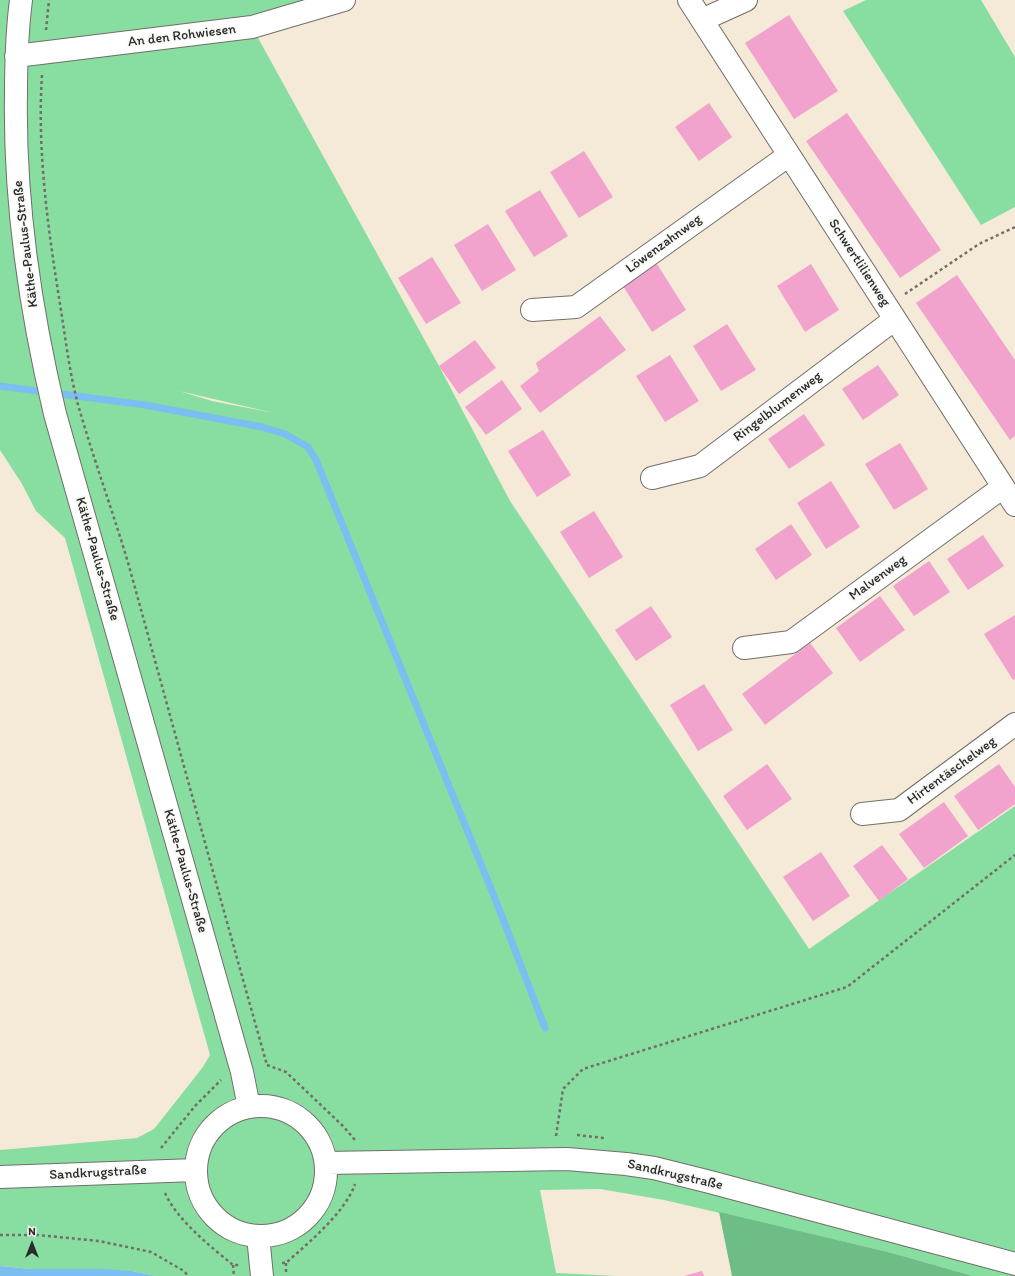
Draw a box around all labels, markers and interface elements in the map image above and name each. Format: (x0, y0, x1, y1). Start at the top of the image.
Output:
street label: An den Rohwiesen (127, 21, 237, 51)
street label: Käthe-Paulus-Straße (10, 179, 42, 309)
street label: Löwenzahnweg (623, 211, 705, 277)
street label: Schwertlilienweg (824, 216, 894, 310)
street label: Ringelblumenweg (730, 368, 826, 446)
street label: Käthe-Paulus-Straße (71, 495, 123, 623)
street label: Malvenweg (846, 552, 910, 604)
street label: Hirtentäschelweg (904, 733, 1000, 809)
street label: Käthe-Paulus-Straße (159, 807, 211, 935)
street label: Sandkrugstraße (626, 1156, 724, 1194)
street label: Sandkrugstraße (49, 1162, 147, 1184)
north arrow (12, 1224, 52, 1264)
text: N (28, 1225, 36, 1238)

